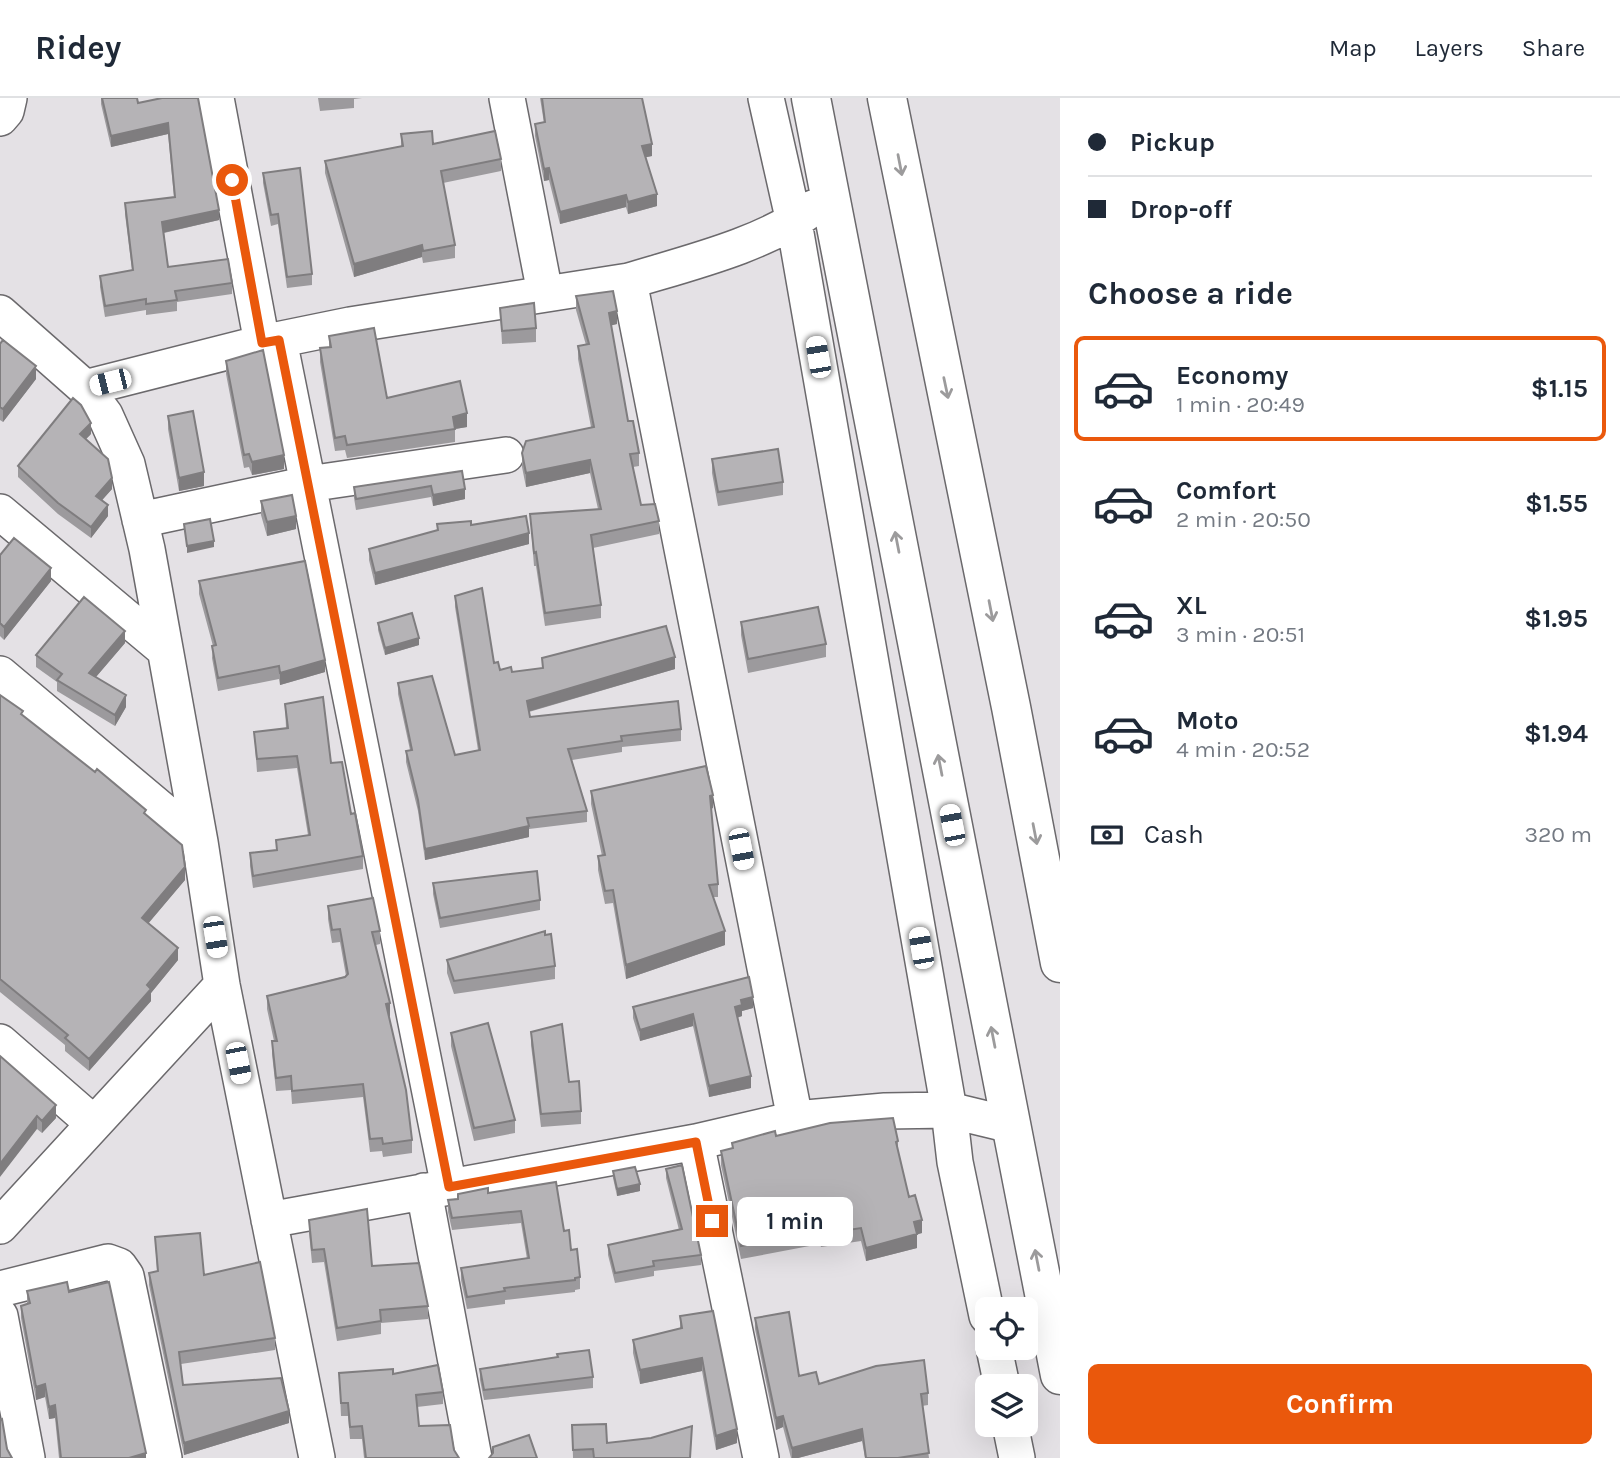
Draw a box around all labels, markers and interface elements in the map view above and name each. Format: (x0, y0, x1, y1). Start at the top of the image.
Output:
text: Ridey (35, 29, 121, 67)
text: Map (1329, 34, 1377, 62)
text: Layers (1415, 34, 1484, 62)
text: Share (1522, 34, 1585, 62)
text: Pickup (1130, 127, 1215, 158)
one-way arrow (893, 153, 907, 176)
route start (216, 164, 248, 196)
text: Drop-off (1130, 194, 1232, 225)
text: Choose a ride (1088, 275, 1293, 312)
car (805, 334, 832, 380)
icon: car (1092, 357, 1155, 420)
text: Economy (1176, 360, 1288, 391)
car (88, 367, 133, 397)
text: $1.15 (1531, 373, 1588, 404)
one-way arrow (939, 376, 953, 399)
text: 1 min · 20:49 (1176, 391, 1305, 418)
icon: car (1092, 472, 1155, 535)
text: Comfort (1176, 475, 1277, 506)
text: $1.55 (1525, 488, 1588, 519)
text: 2 min · 20:50 (1176, 506, 1311, 533)
one-way arrow (890, 531, 903, 554)
icon: car (1092, 587, 1155, 650)
text: XL (1176, 590, 1207, 621)
one-way arrow (985, 599, 999, 622)
text: $1.95 (1524, 603, 1588, 634)
text: 3 min · 20:51 (1176, 621, 1305, 648)
icon: car (1092, 702, 1155, 765)
text: Moto (1176, 705, 1238, 736)
text: $1.94 (1524, 718, 1588, 749)
text: 4 min · 20:52 (1176, 736, 1310, 763)
one-way arrow (933, 754, 947, 777)
car (938, 802, 967, 848)
icon: cash (1088, 816, 1126, 854)
text: Cash (1144, 819, 1204, 850)
text: 320 m (1524, 821, 1592, 848)
one-way arrow (1029, 822, 1043, 845)
car (727, 826, 756, 872)
car (202, 915, 229, 959)
car (908, 925, 935, 971)
one-way arrow (986, 1026, 1000, 1049)
car (224, 1040, 253, 1086)
callout: 1 min (736, 1196, 852, 1246)
route end (696, 1205, 728, 1237)
text: 1 min (766, 1208, 824, 1235)
one-way arrow (1030, 1249, 1044, 1272)
map controls (975, 1297, 1038, 1437)
button: locate (975, 1297, 1038, 1360)
button: Confirm (1088, 1364, 1592, 1444)
button: layers (975, 1374, 1038, 1437)

